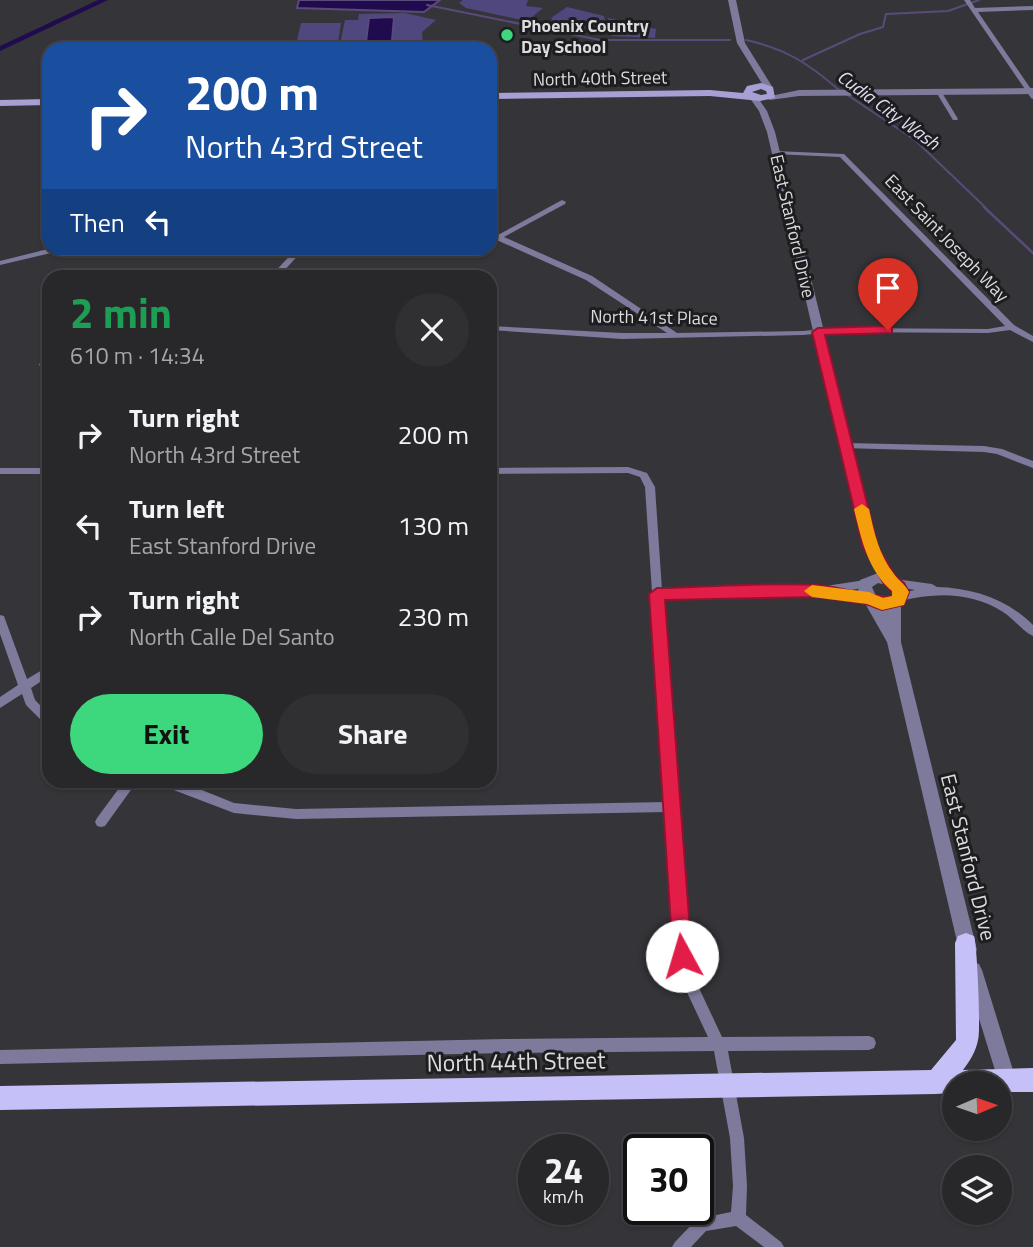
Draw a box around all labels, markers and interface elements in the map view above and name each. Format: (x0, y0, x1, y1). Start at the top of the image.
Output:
place label: Phoenix Country Day School (521, 12, 649, 60)
marker: Phoenix Country Day School (499, 27, 515, 43)
text: 200 m (185, 54, 319, 129)
water label: Cudia City Wash (832, 62, 947, 157)
street label: North 40th Street (533, 63, 668, 93)
icon: right (70, 70, 161, 161)
text: North 43rd Street (185, 122, 423, 170)
street label: East Stanford Drive (763, 152, 823, 300)
street label: East Saint Joseph Way (879, 168, 1016, 308)
text: Then (70, 203, 125, 242)
icon: left (139, 203, 177, 241)
pin (858, 258, 918, 330)
icon: arrive (869, 269, 907, 307)
text: 2 min (70, 280, 172, 344)
button: close (395, 293, 469, 367)
street label: North 41st Place (590, 302, 718, 332)
text: 610 m · 14:34 (70, 338, 205, 373)
text: Turn right (129, 398, 240, 437)
text: 200 m (398, 415, 469, 454)
icon: right (70, 416, 108, 454)
text: North 43rd Street (129, 437, 300, 472)
text: Turn left (129, 489, 224, 528)
text: 130 m (398, 506, 469, 545)
icon: left (70, 507, 108, 545)
text: East Stanford Drive (129, 528, 316, 563)
text: Turn right (129, 580, 240, 619)
text: 230 m (398, 597, 469, 636)
icon: right (70, 598, 108, 636)
text: North Calle Del Santo (129, 619, 335, 654)
button: Exit (70, 694, 263, 774)
button: Share (277, 694, 469, 774)
street label: East Stanford Drive (933, 770, 1005, 944)
position arrow (645, 919, 719, 993)
street label: North 44th Street (426, 1041, 606, 1081)
north arrow (942, 1071, 1012, 1141)
map controls (942, 1071, 1012, 1225)
speed limit sign: 30 (623, 1134, 714, 1225)
text: 24 (544, 1143, 583, 1197)
button: layers (942, 1155, 1012, 1225)
text: km/h (543, 1183, 584, 1210)

